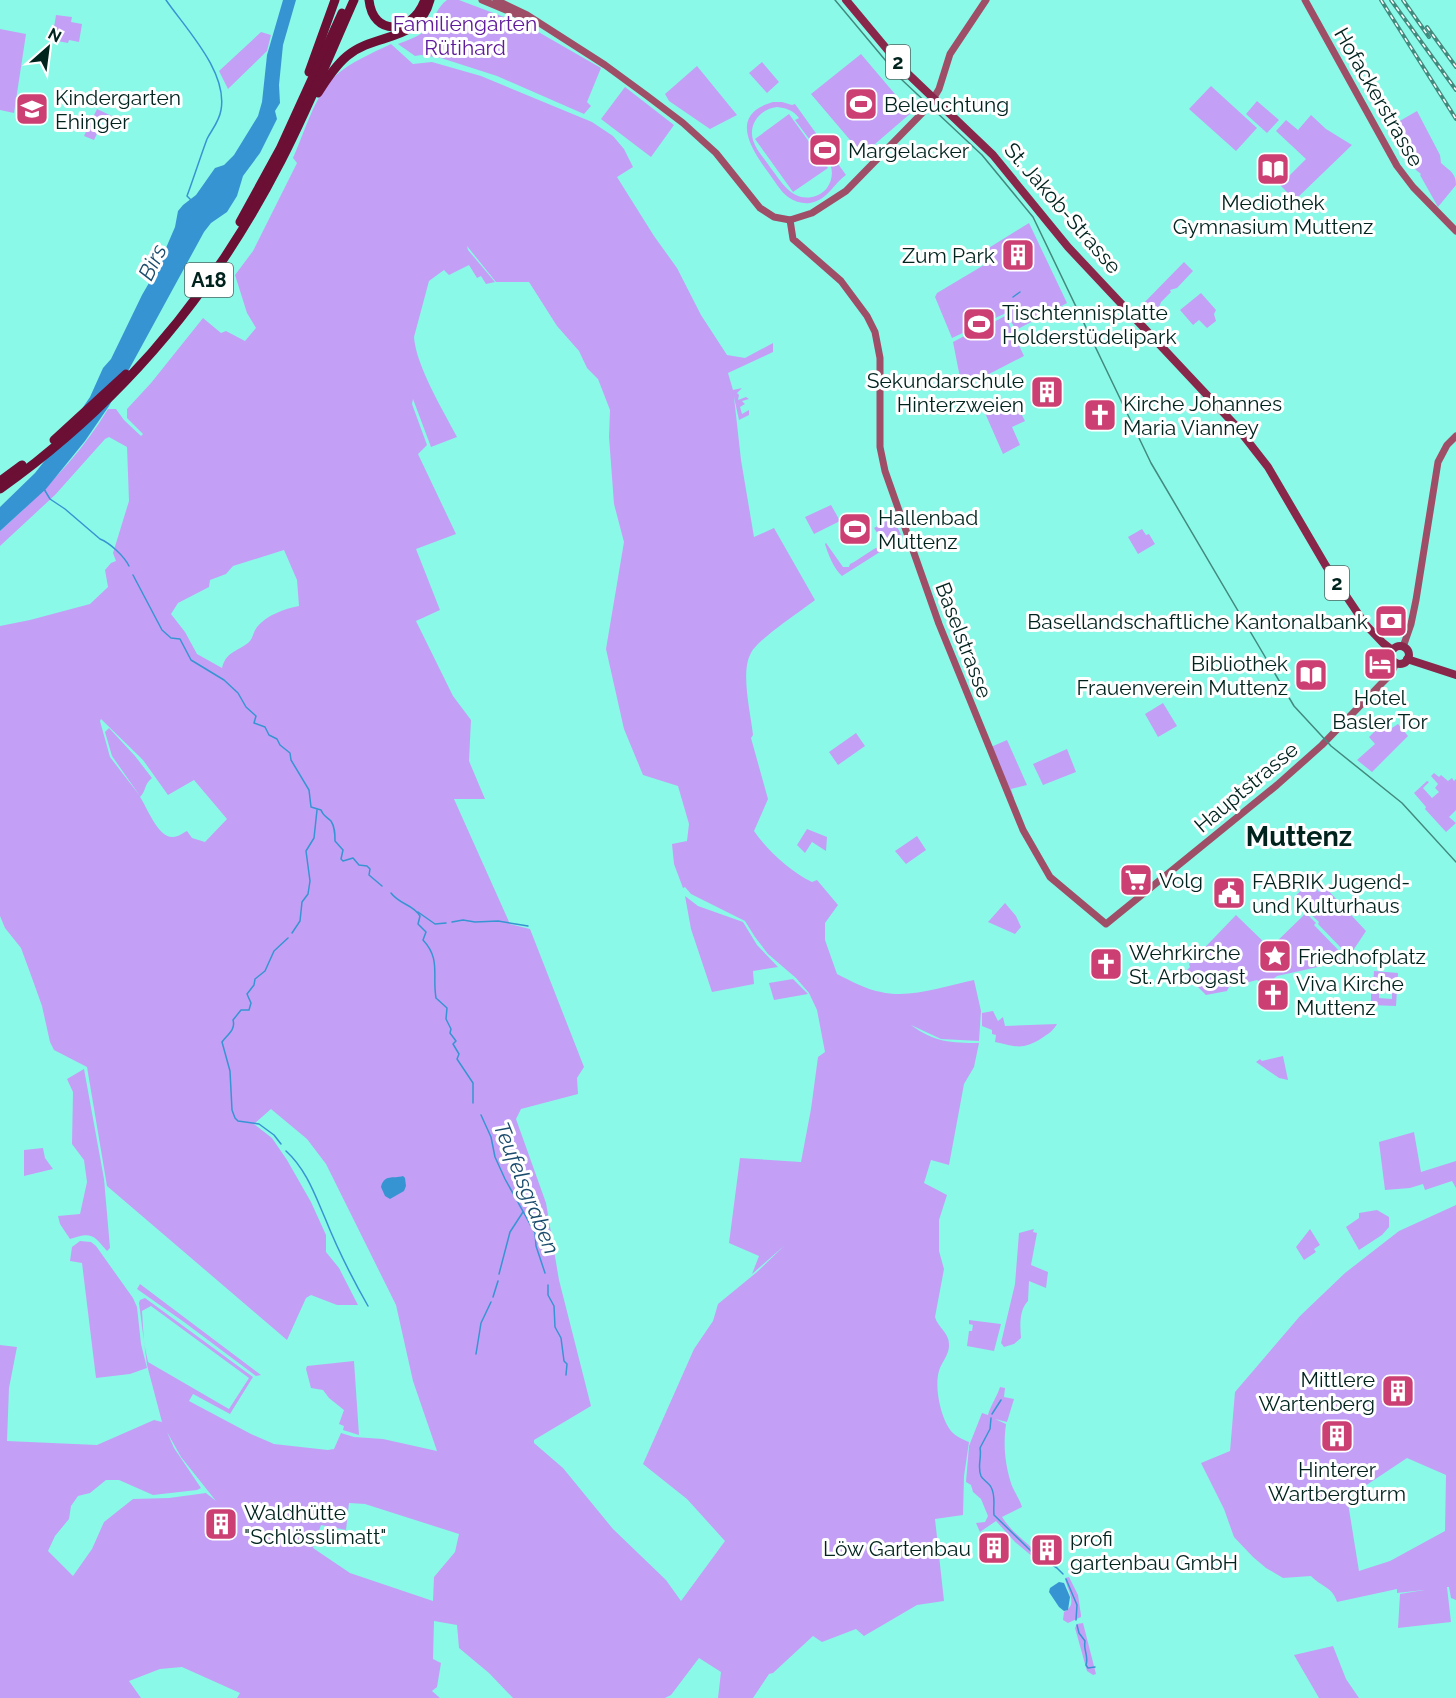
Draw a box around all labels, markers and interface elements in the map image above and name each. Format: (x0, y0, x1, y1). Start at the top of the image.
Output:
park label: Familiengärten Rütihard (393, 11, 537, 60)
north arrow (18, 18, 78, 78)
street label: Hofackerstrasse (1329, 23, 1429, 171)
text: N (45, 24, 65, 46)
road number: 2 (886, 45, 910, 79)
place label: Kindergarten Ehinger (55, 85, 181, 134)
sports icon: Beleuchtung (843, 86, 879, 122)
school or university icon: Kindergarten Ehinger (14, 91, 50, 127)
place label: Beleuchtung (884, 92, 1009, 117)
sports icon: Margelacker (807, 132, 843, 168)
street label: St. Jakob-Strasse (999, 137, 1127, 279)
place label: Margelacker (848, 138, 970, 163)
library icon: Mediothek Gymnasium Muttenz (1255, 151, 1291, 187)
place label: Mediothek Gymnasium Muttenz (1173, 190, 1373, 239)
building icon: Zum Park (1000, 237, 1036, 273)
water label: Birs (132, 240, 172, 284)
place label: Zum Park (902, 243, 995, 268)
road number: A18 (185, 263, 233, 297)
place label: Tischtennisplatte Holderstüdelipark (1002, 300, 1177, 349)
sports icon: Tischtennisplatte Holderstüdelipark (961, 306, 997, 342)
place label: Sekundarschule Hinterzweien (867, 368, 1024, 417)
building icon: Sekundarschule Hinterzweien (1029, 374, 1065, 410)
place label: Kirche Johannes Maria Vianney (1123, 391, 1282, 440)
church icon: Kirche Johannes Maria Vianney (1082, 397, 1118, 433)
place label: Hallenbad Muttenz (878, 505, 978, 554)
sports icon: Hallenbad Muttenz (837, 511, 873, 547)
road number: 2 (1325, 566, 1349, 600)
street label: Baselstrasse (930, 578, 998, 702)
bank icon: Basellandschaftliche Kantonalbank (1373, 603, 1409, 639)
place label: Basellandschaftliche Kantonalbank (1027, 609, 1368, 634)
hotel icon: Hotel Basler Tor (1362, 646, 1398, 682)
place label: Bibliothek Frauenverein Muttenz (1077, 651, 1288, 700)
library icon: Bibliothek Frauenverein Muttenz (1293, 657, 1329, 693)
place label: Hotel Basler Tor (1332, 685, 1428, 734)
street label: Hauptstrasse (1189, 736, 1303, 838)
district label: Muttenz (1246, 821, 1352, 852)
supermarket icon: Volg (1118, 862, 1154, 898)
place label: Volg (1159, 868, 1203, 893)
place label: FABRIK Jugend- und Kulturhaus (1252, 869, 1410, 918)
public building icon: FABRIK Jugend- und Kulturhaus (1211, 875, 1247, 911)
place icon: Friedhofplatz (1257, 938, 1293, 974)
place label: Wehrkirche St. Arbogast (1129, 940, 1246, 989)
place label: Friedhofplatz (1298, 944, 1426, 969)
church icon: Wehrkirche St. Arbogast (1088, 946, 1124, 982)
place label: Viva Kirche Muttenz (1296, 971, 1404, 1020)
church icon: Viva Kirche Muttenz (1255, 977, 1291, 1013)
water label: Teufelsgraben (489, 1118, 565, 1258)
place label: Mittlere Wartenberg (1259, 1367, 1375, 1416)
building icon: Mittlere Wartenberg (1380, 1373, 1416, 1409)
building icon: Hinterer Wartbergturm (1319, 1418, 1355, 1454)
place label: Hinterer Wartbergturm (1268, 1457, 1406, 1506)
place label: Waldhütte "Schlösslimatt" (244, 1500, 386, 1549)
building icon: Waldhütte "Schlösslimatt" (203, 1506, 239, 1542)
place label: profi gartenbau GmbH (1070, 1526, 1238, 1575)
building icon: Löw Gartenbau (976, 1530, 1012, 1566)
building icon: profi gartenbau GmbH (1029, 1532, 1065, 1568)
place label: Löw Gartenbau (823, 1536, 971, 1561)

